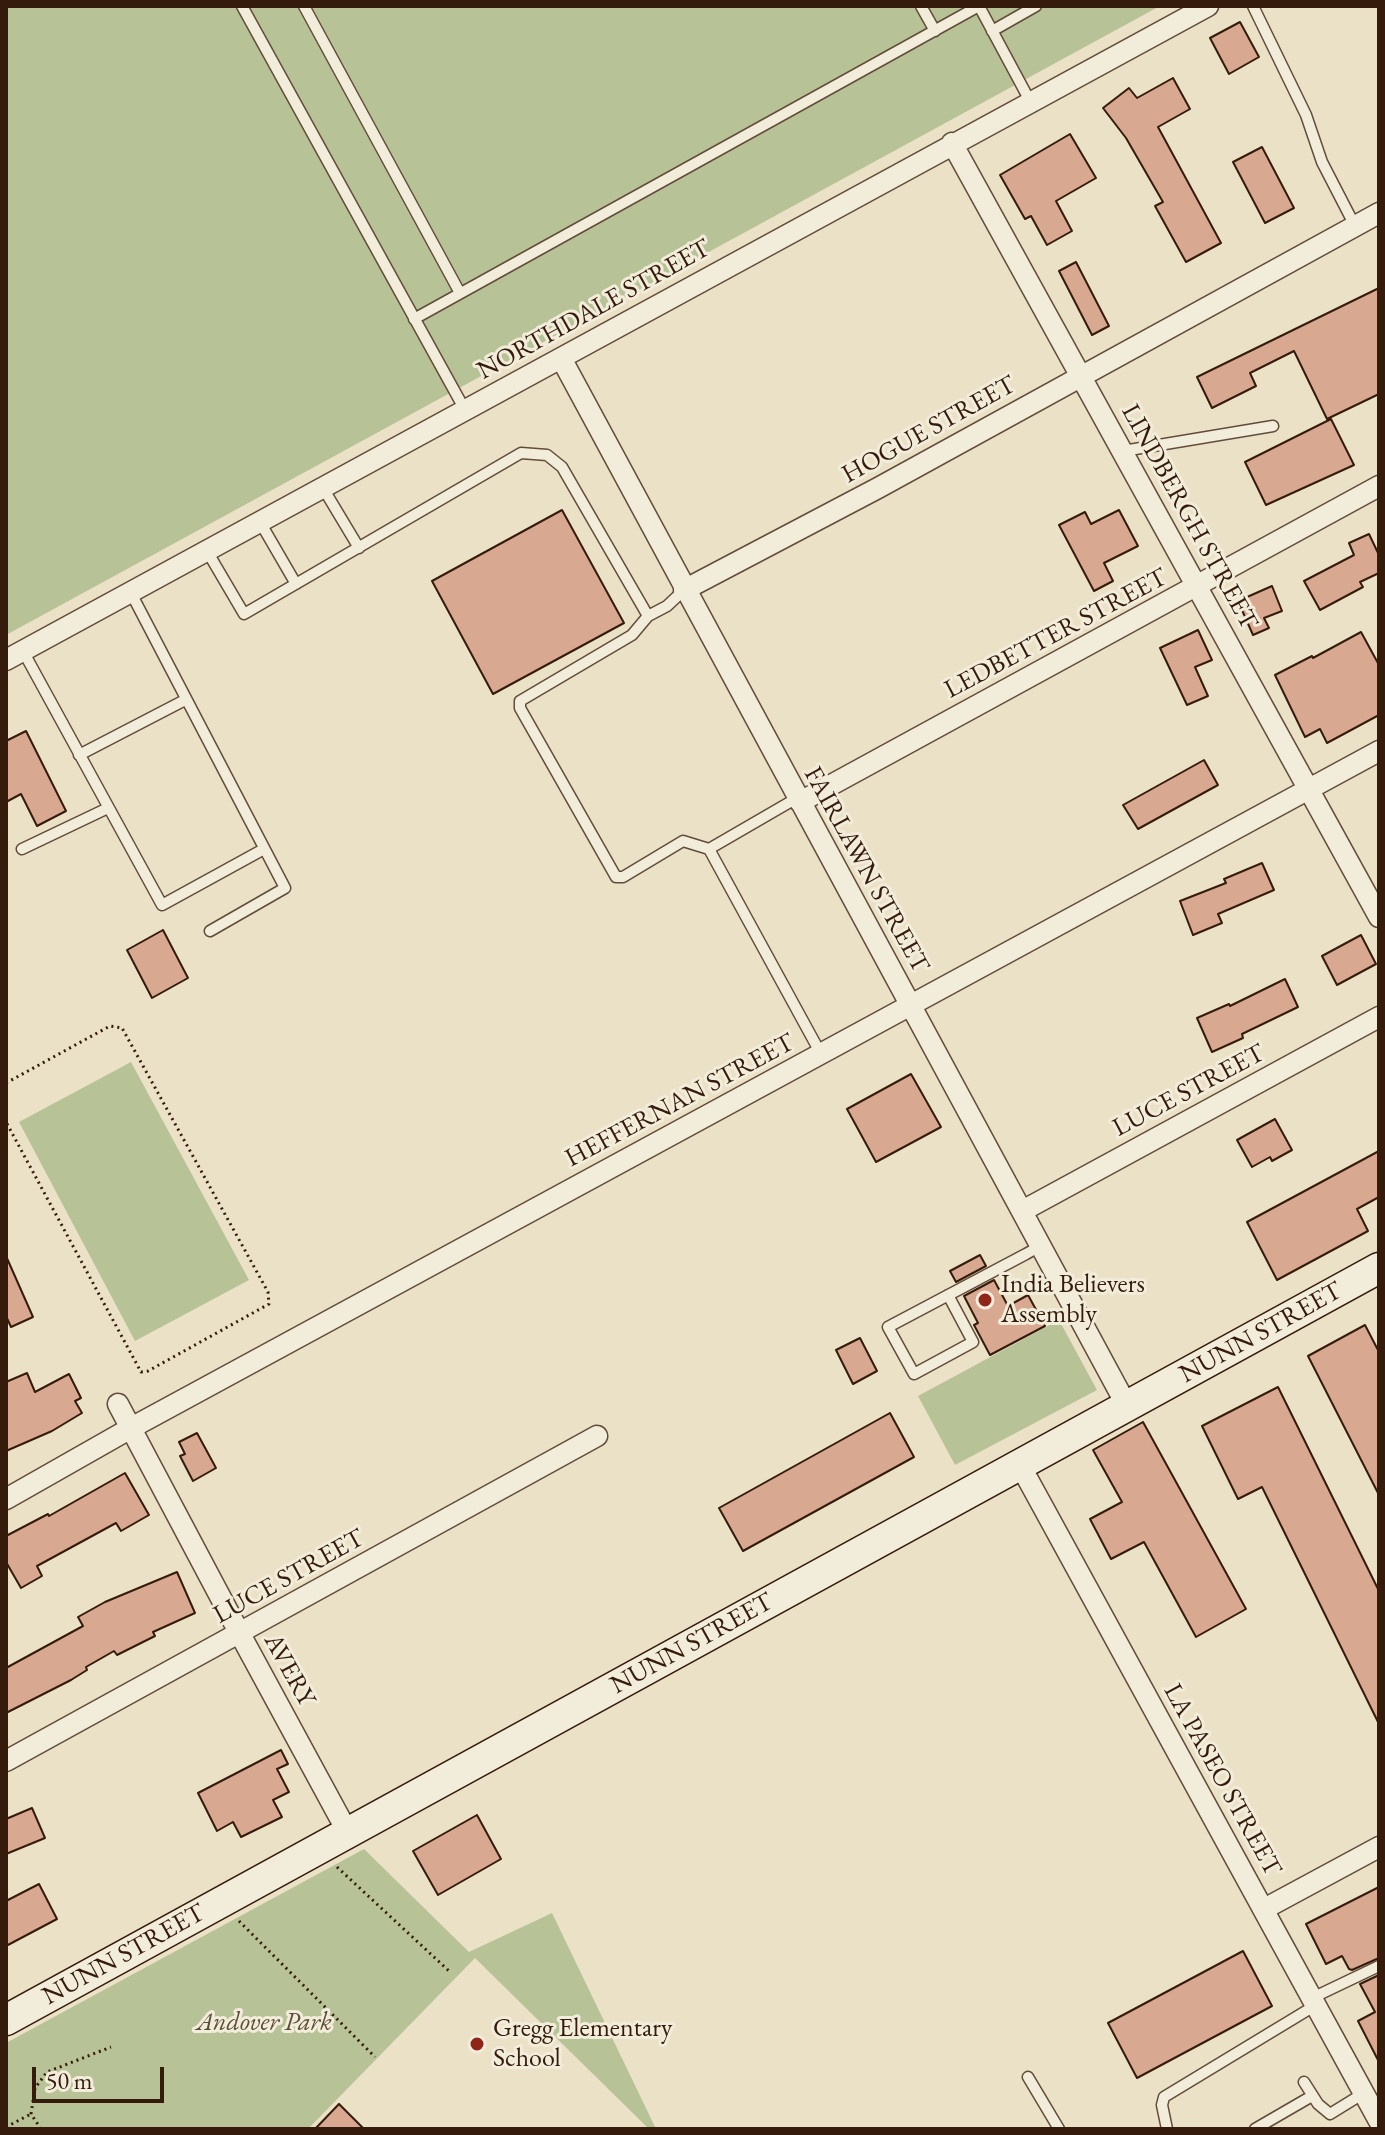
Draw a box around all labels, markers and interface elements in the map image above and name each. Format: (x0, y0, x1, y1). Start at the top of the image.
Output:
street label: NORTHDALE STREET (472, 233, 716, 387)
street label: HOGUE STREET (837, 369, 1021, 491)
street label: LINDBERGH STREET (1114, 399, 1264, 635)
street label: LEDBETTER STREET (939, 562, 1173, 706)
street label: FAIRLAWN STREET (796, 762, 936, 978)
street label: HEFFERNAN STREET (560, 1027, 800, 1175)
street label: LUCE STREET (1108, 1038, 1270, 1144)
place label: India Believers Assembly (1001, 1269, 1145, 1330)
street label: NUNN STREET (1174, 1275, 1348, 1391)
marker: India Believers Assembly (976, 1291, 994, 1309)
street label: LUCE STREET (208, 1523, 370, 1631)
street label: NUNN STREET (605, 1586, 779, 1702)
street label: AVERY (256, 1628, 322, 1712)
street label: LA PASEO STREET (1156, 1678, 1288, 1882)
street label: NUNN STREET (37, 1897, 211, 2013)
park label: Andover Park (196, 2007, 332, 2039)
place label: Gregg Elementary School (493, 2013, 672, 2074)
marker: Gregg Elementary School (468, 2035, 486, 2053)
scale bar (36, 2051, 168, 2101)
text: 50 m (46, 2065, 93, 2096)

